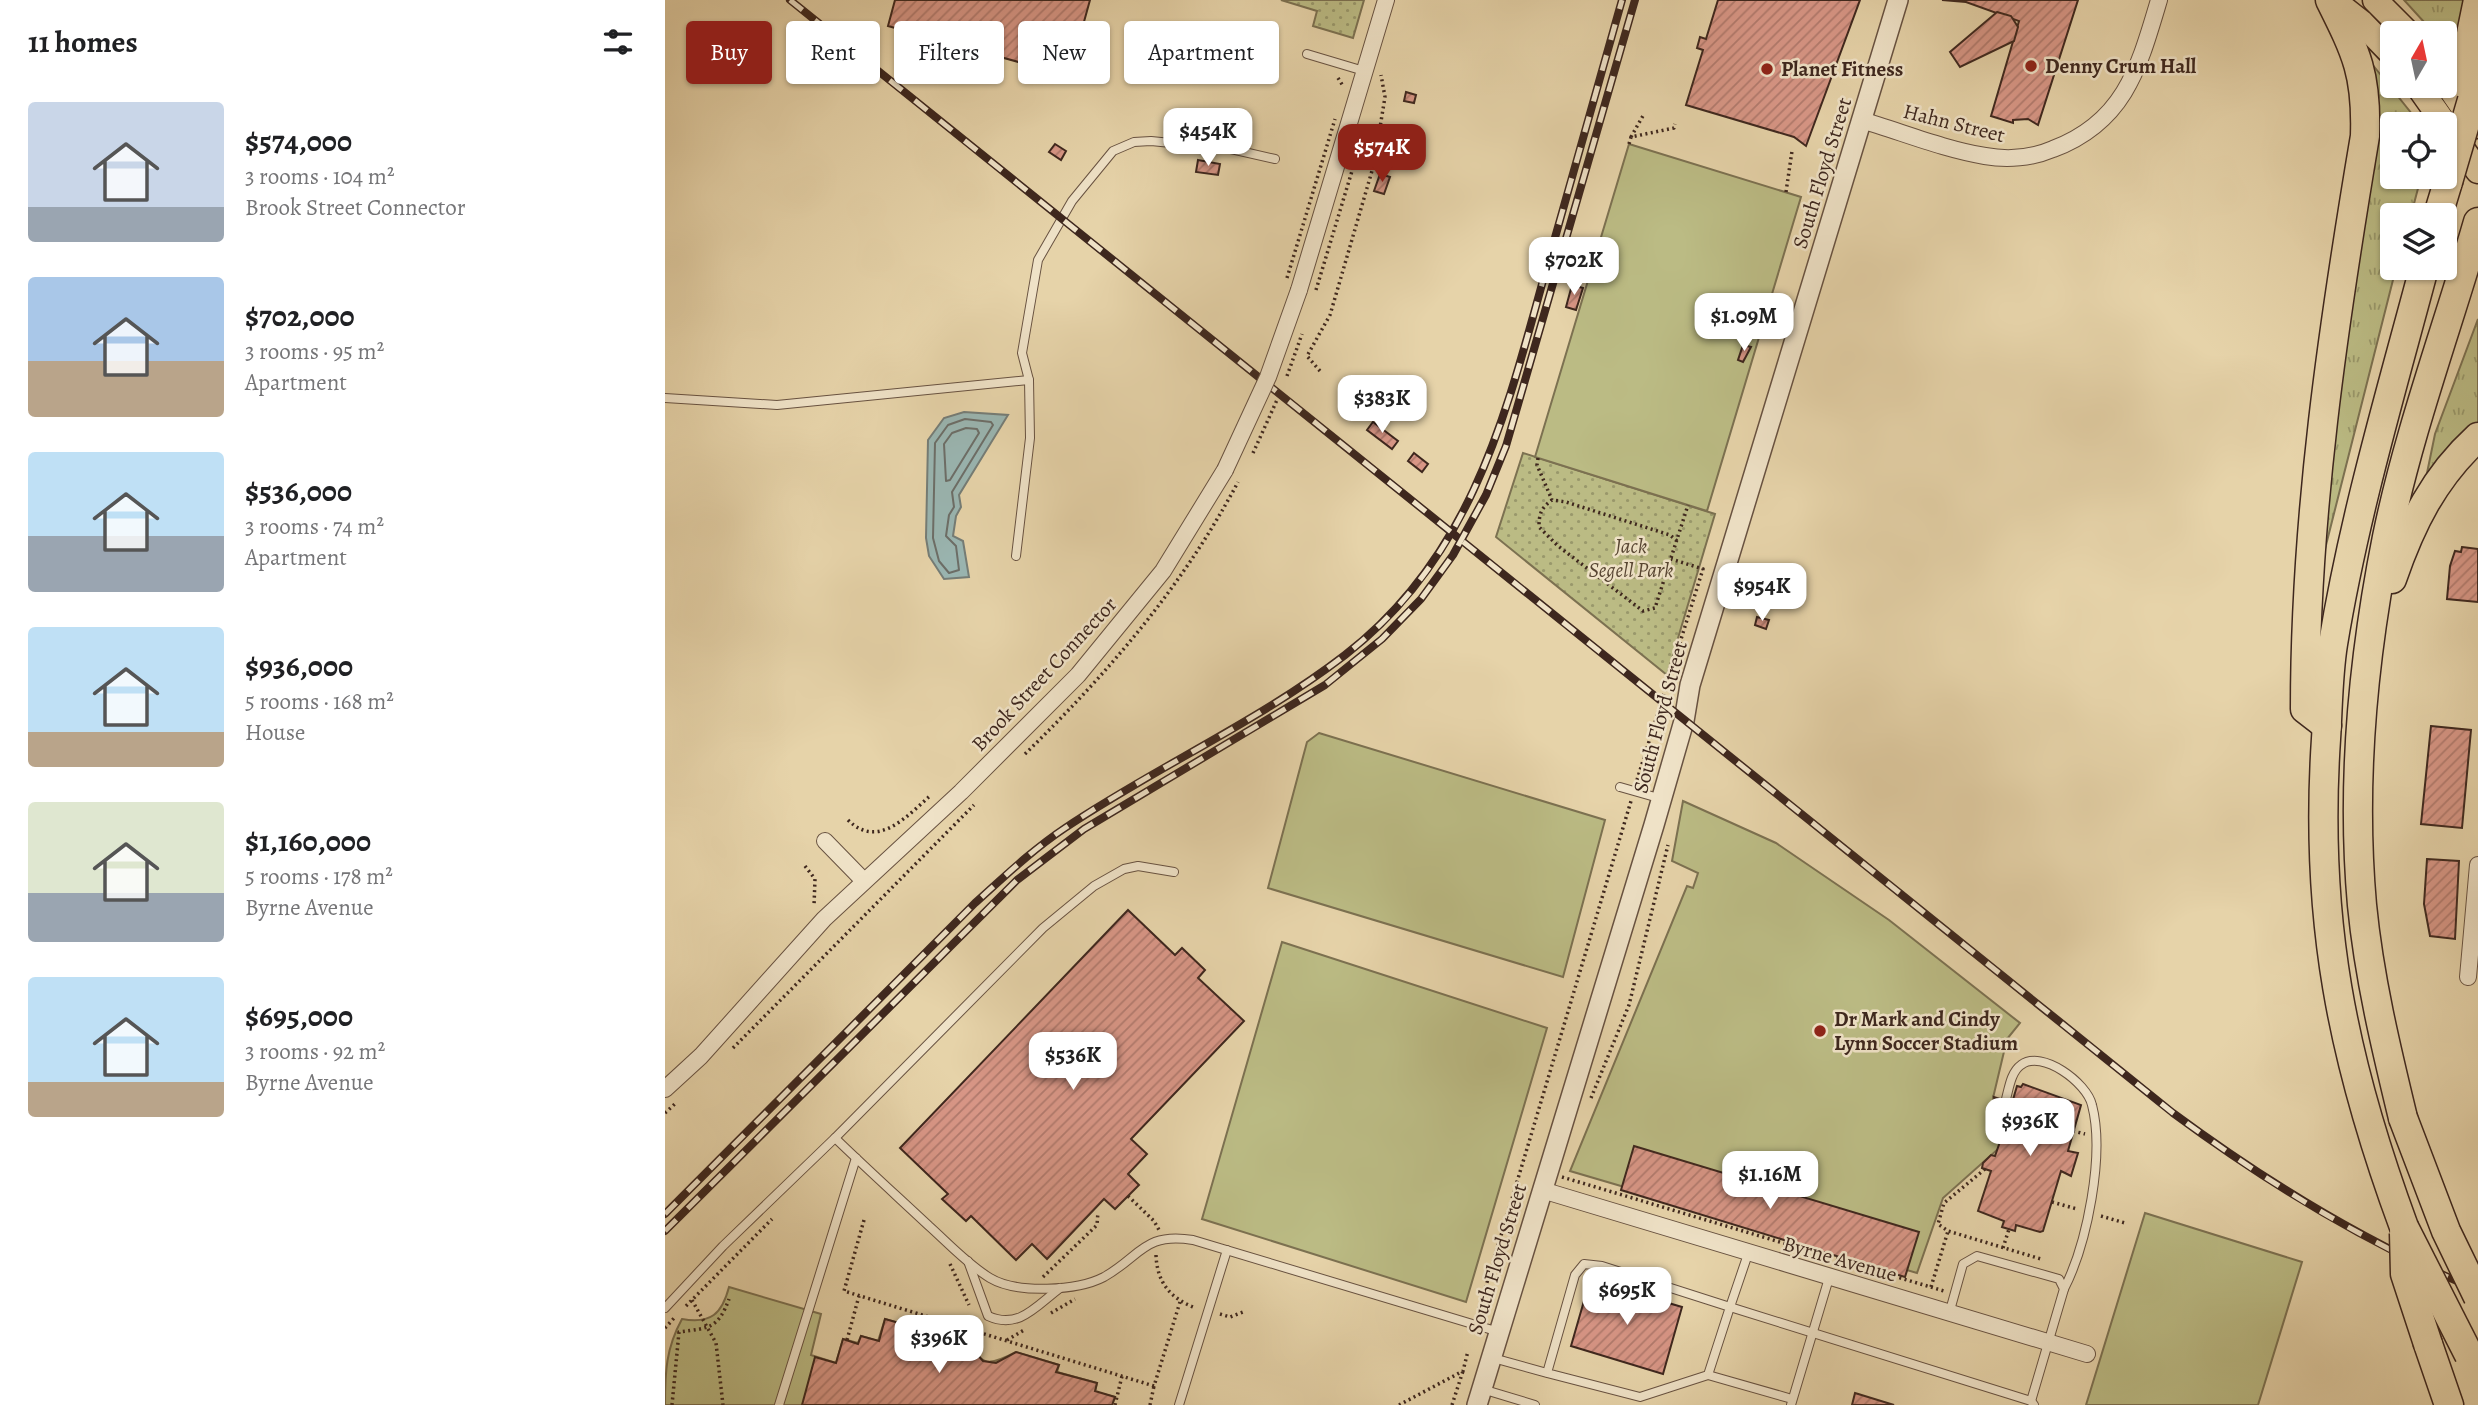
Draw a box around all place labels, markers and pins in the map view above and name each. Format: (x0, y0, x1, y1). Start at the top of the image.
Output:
place label: Denny Crum Hall (2045, 52, 2197, 80)
place label: Planet Fitness (1781, 55, 1903, 83)
marker: Denny Crum Hall (2023, 58, 2039, 74)
marker: Planet Fitness (1759, 61, 1775, 77)
pin: $454K (1159, 108, 1257, 168)
pin: $574K (1333, 124, 1431, 184)
pin: $702K (1525, 238, 1623, 297)
pin: $1.09M (1687, 294, 1801, 353)
pin: $383K (1333, 376, 1431, 435)
pin: $954K (1713, 564, 1811, 623)
place label: Dr Mark and Cindy Lynn Soccer Stadium (1834, 1005, 2018, 1057)
marker: Dr Mark and Cindy Lynn Soccer Stadium (1812, 1023, 1828, 1039)
pin: $536K (1024, 1032, 1122, 1092)
pin: $936K (1981, 1098, 2079, 1158)
pin: $1.16M (1713, 1152, 1827, 1211)
pin: $695K (1578, 1268, 1676, 1327)
pin: $396K (890, 1316, 988, 1375)

